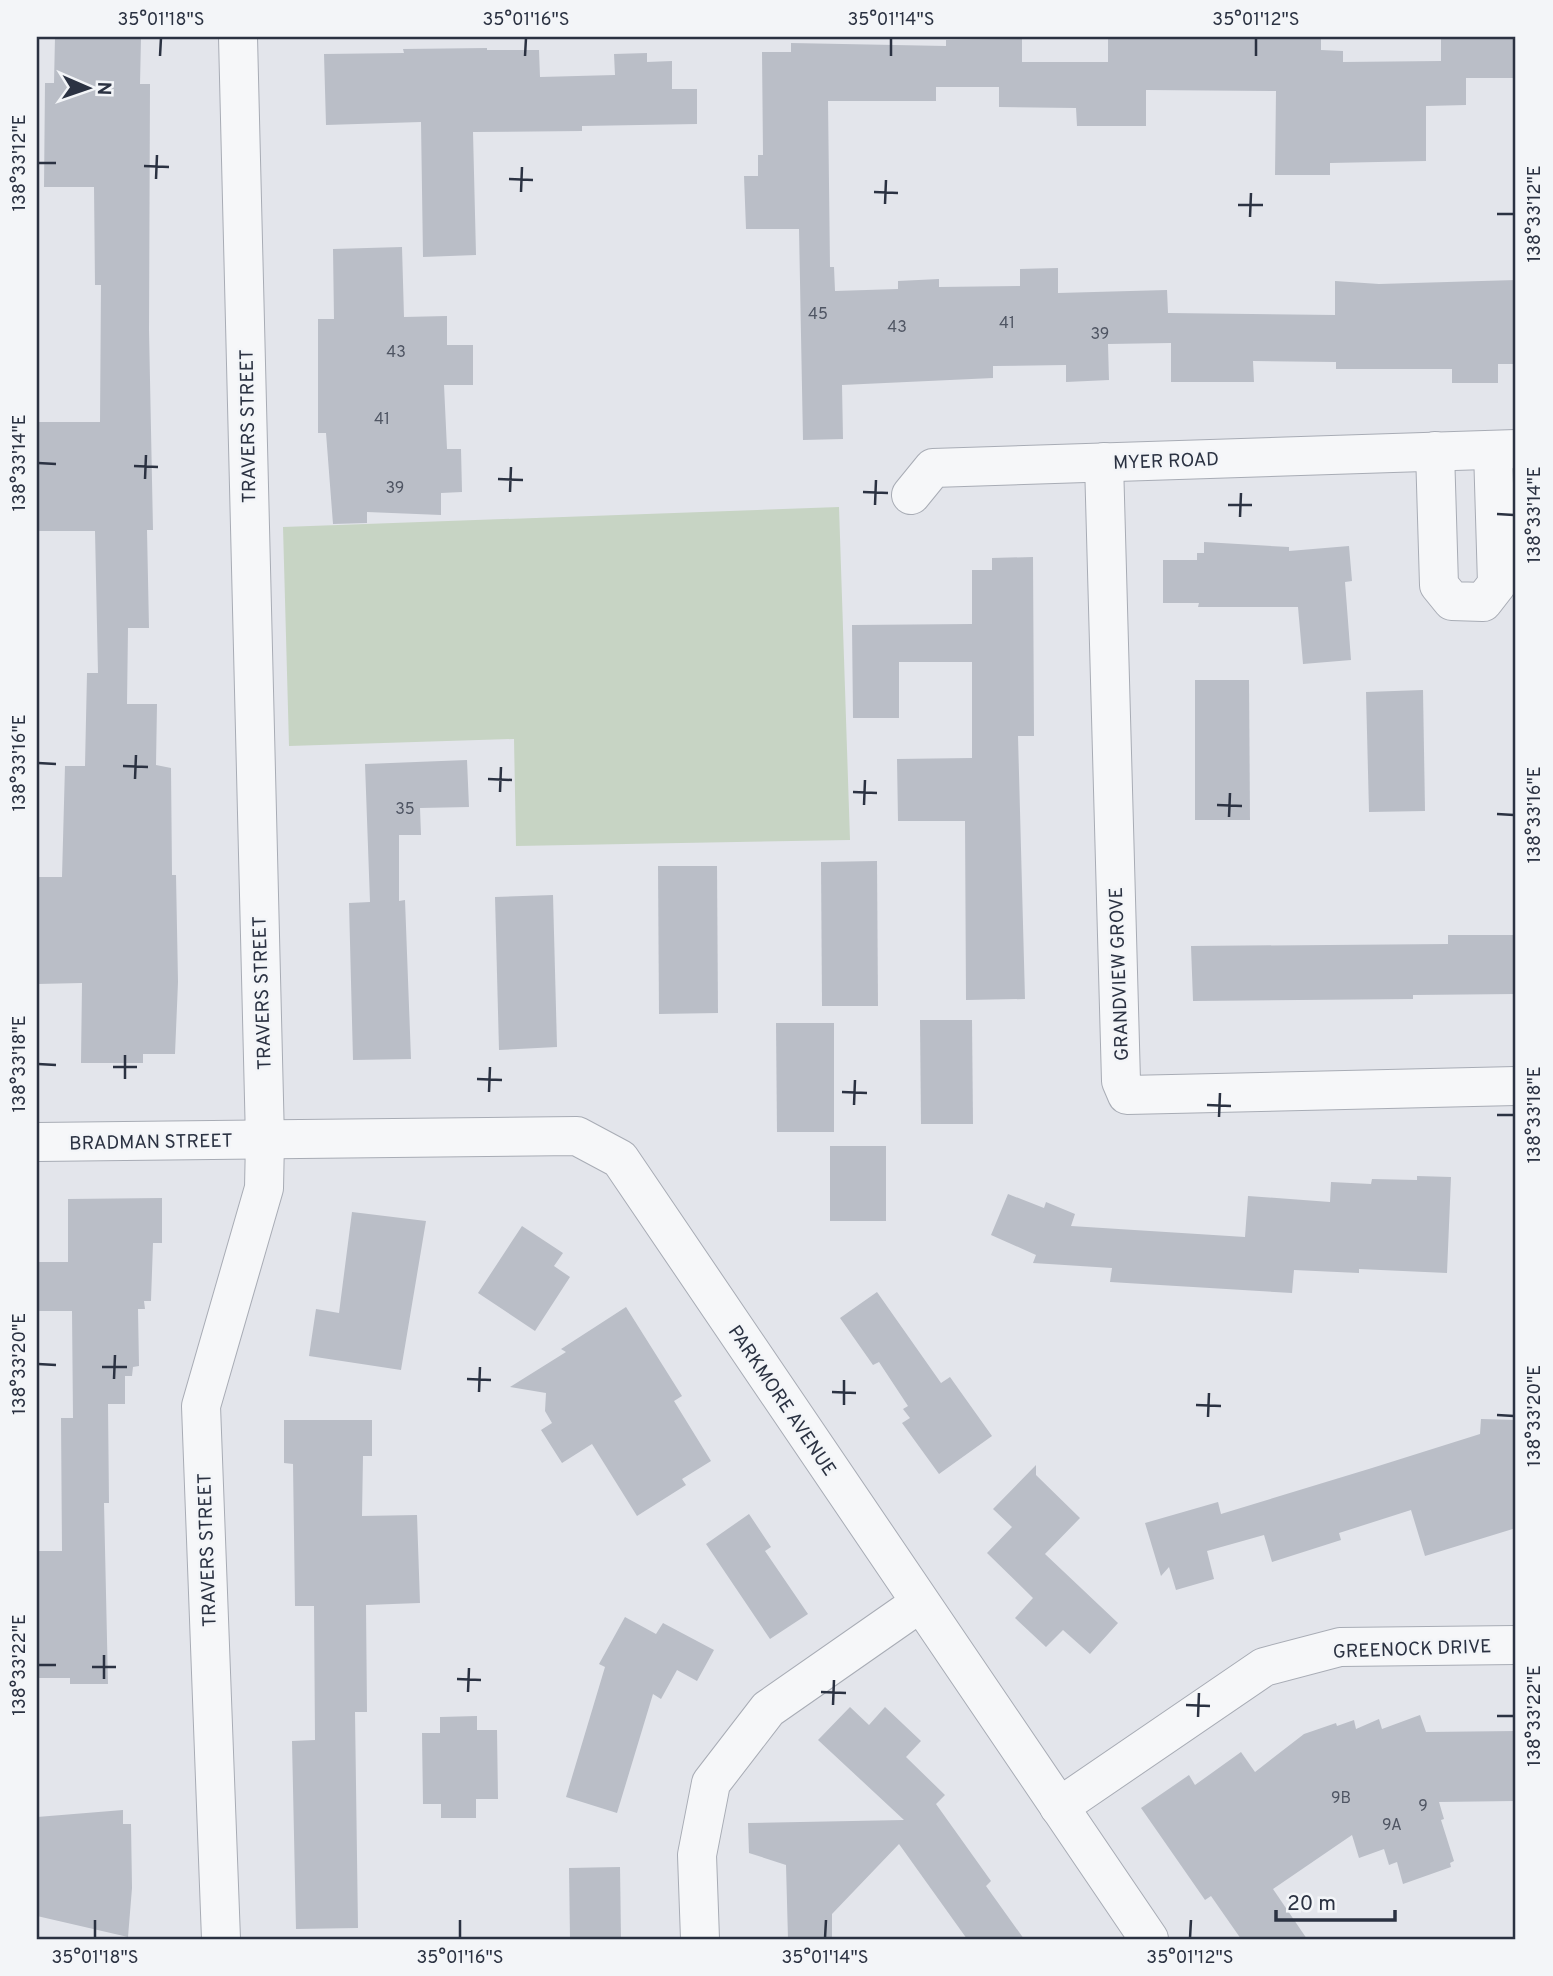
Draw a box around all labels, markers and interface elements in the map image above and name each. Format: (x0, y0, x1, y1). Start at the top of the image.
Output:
text: 35°01'18"S (117, 9, 205, 32)
text: 35°01'16"S (483, 9, 570, 32)
text: 35°01'14"S (847, 9, 935, 32)
text: 35°01'12"S (1212, 9, 1300, 32)
north arrow (52, 52, 122, 122)
text: N (91, 81, 115, 96)
text: 138°33'12"E (9, 114, 32, 212)
text: 138°33'12"E (1524, 165, 1547, 263)
house number: 45 (808, 305, 828, 325)
house number: 41 (999, 314, 1015, 334)
house number: 43 (887, 318, 907, 338)
house number: 39 (1091, 325, 1109, 345)
house number: 43 (386, 343, 406, 363)
street label: TRAVERS STREET (236, 349, 262, 503)
house number: 41 (374, 410, 390, 430)
text: 138°33'14"E (9, 414, 32, 512)
street label: MYER ROAD (1113, 448, 1220, 476)
text: 138°33'14"E (1524, 466, 1547, 564)
house number: 39 (386, 479, 404, 499)
text: 138°33'16"E (9, 715, 32, 811)
text: 138°33'16"E (1524, 767, 1547, 863)
house number: 35 (395, 800, 415, 820)
street label: GRANDVIEW GROVE (1105, 887, 1135, 1061)
street label: TRAVERS STREET (248, 915, 278, 1070)
text: 138°33'18"E (9, 1015, 32, 1113)
text: 138°33'18"E (1524, 1066, 1547, 1164)
street label: BRADMAN STREET (69, 1130, 233, 1156)
text: 138°33'20"E (9, 1313, 32, 1415)
street label: PARKMORE AVENUE (722, 1321, 841, 1481)
text: 138°33'20"E (1524, 1365, 1547, 1467)
street label: TRAVERS STREET (193, 1472, 223, 1627)
text: 138°33'22"E (9, 1614, 32, 1716)
street label: GREENOCK DRIVE (1332, 1635, 1492, 1665)
text: 138°33'22"E (1524, 1665, 1547, 1767)
house number: 9B (1331, 1789, 1351, 1809)
house number: 9 (1418, 1797, 1428, 1817)
house number: 9A (1382, 1816, 1402, 1836)
scale bar (1276, 1878, 1396, 1922)
text: 20 m (1287, 1891, 1336, 1918)
text: 35°01'18"S (51, 1947, 139, 1970)
text: 35°01'16"S (417, 1947, 504, 1970)
text: 35°01'14"S (781, 1947, 869, 1970)
text: 35°01'12"S (1146, 1947, 1234, 1970)

